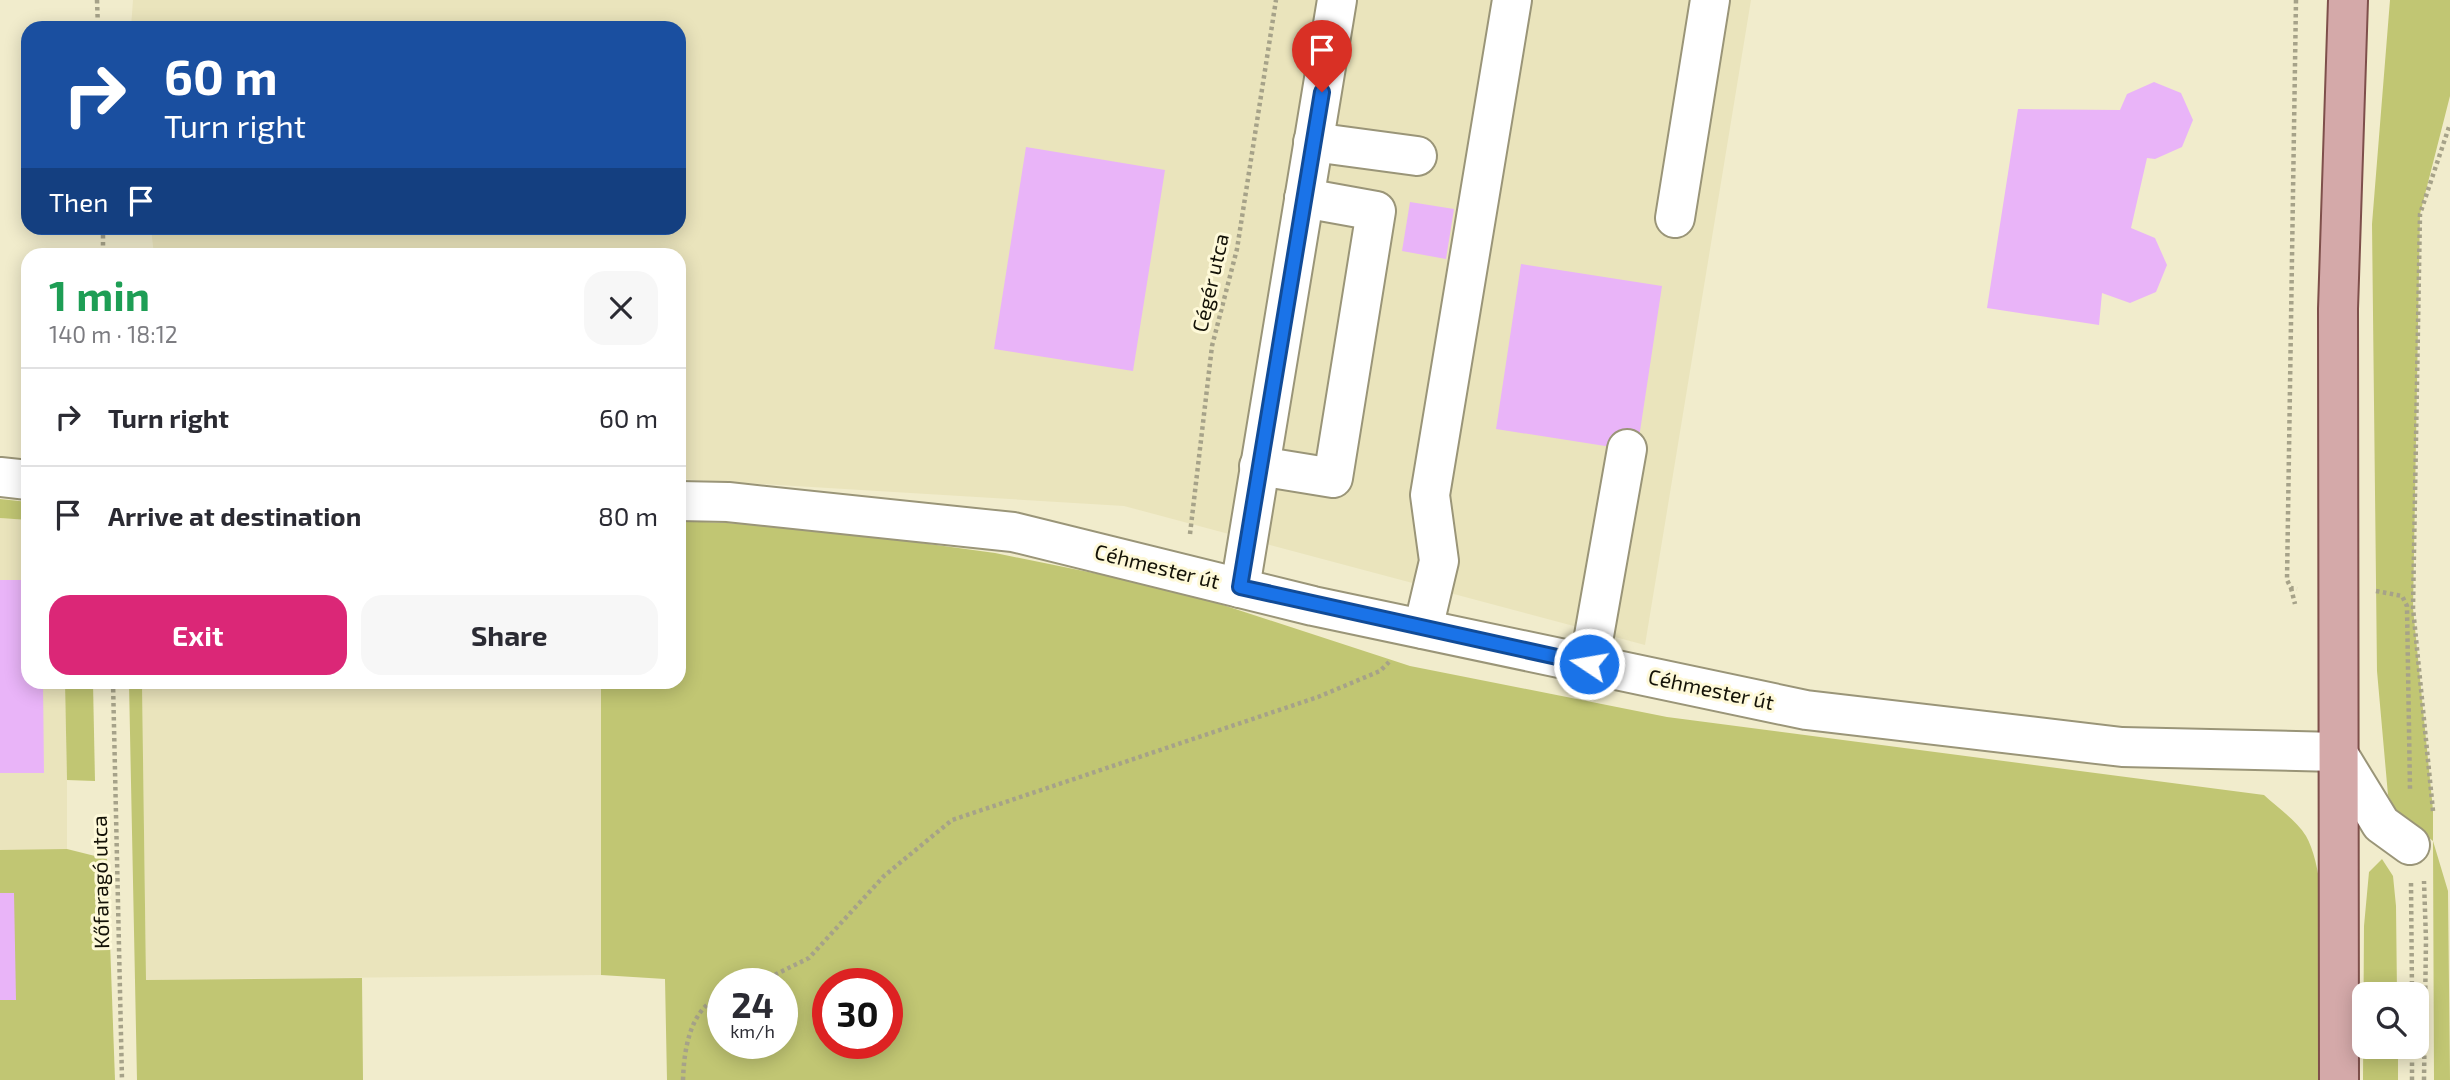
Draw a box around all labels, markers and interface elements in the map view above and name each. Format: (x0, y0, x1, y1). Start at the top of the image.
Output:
pin (1292, 20, 1352, 92)
icon: arrive (1303, 31, 1341, 69)
text: 60 m (164, 46, 278, 105)
icon: right (49, 49, 140, 140)
text: Turn right (164, 106, 306, 144)
icon: arrive (122, 182, 160, 220)
text: Then (49, 186, 108, 217)
street label: Cégér utca (1186, 231, 1233, 334)
text: 1 min (49, 269, 150, 319)
button: close (584, 271, 658, 345)
text: 140 m · 18:12 (49, 320, 178, 348)
icon: right (49, 398, 87, 436)
text: Turn right (108, 402, 229, 433)
text: 60 m (599, 402, 658, 433)
icon: arrive (49, 496, 87, 534)
text: Arrive at destination (108, 500, 361, 531)
text: 80 m (598, 500, 658, 531)
street label: Céhmester út (1092, 538, 1222, 593)
button: Exit (49, 595, 347, 675)
button: Share (361, 595, 658, 675)
position arrow (1552, 627, 1626, 701)
street label: Céhmester út (1646, 663, 1776, 714)
street label: Kőfaragó utca (86, 815, 113, 949)
speed limit sign: 30 (812, 968, 903, 1059)
map controls (2352, 982, 2429, 1059)
button: search (2352, 982, 2429, 1059)
text: 24 (731, 983, 774, 1025)
text: km/h (730, 1020, 775, 1042)

